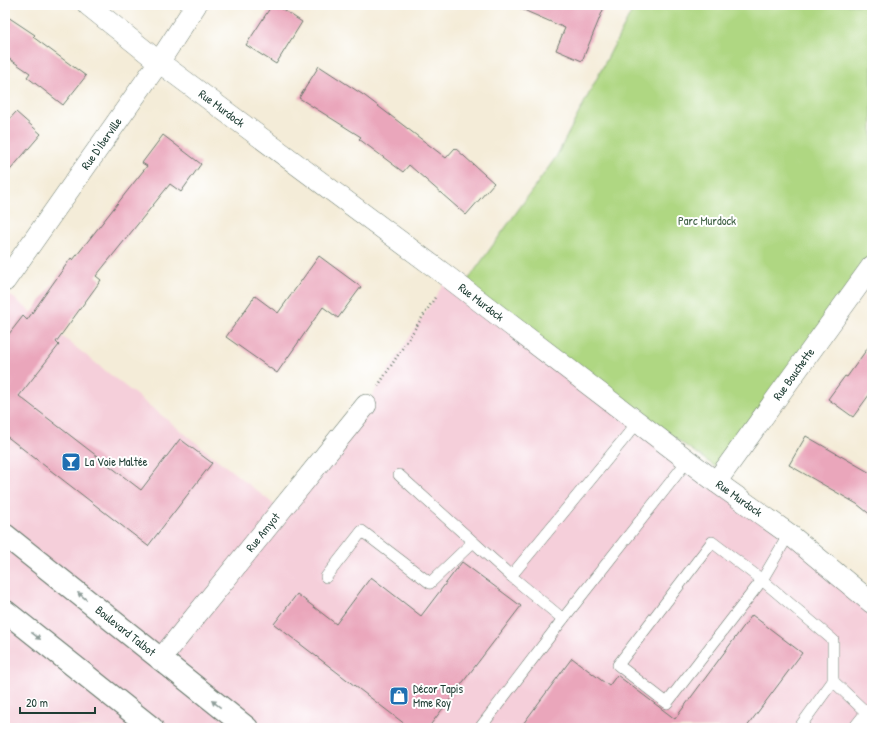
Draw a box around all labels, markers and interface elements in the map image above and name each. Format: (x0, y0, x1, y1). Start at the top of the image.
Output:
street label: Rue Murdock (195, 85, 248, 131)
street label: Rue D'Iberville (77, 114, 126, 173)
park label: Parc Murdock (678, 212, 736, 229)
street label: Rue Murdock (455, 279, 508, 325)
street label: Rue Bouchette (769, 344, 818, 404)
bar icon: La Voie Maltée (60, 451, 82, 473)
place label: La Voie Maltée (85, 453, 148, 470)
street label: Rue Murdock (713, 476, 766, 521)
street label: Rue Amyot (242, 508, 284, 555)
one-way arrow (76, 592, 87, 601)
street label: Boulevard Talbot (92, 601, 160, 661)
one-way arrow (30, 631, 41, 640)
place label: Décor Tapis Mme Roy (413, 680, 463, 711)
shop icon: Décor Tapis Mme Roy (388, 685, 410, 707)
scale bar (20, 689, 95, 715)
text: 20 m (26, 694, 48, 711)
one-way arrow (211, 699, 222, 708)

